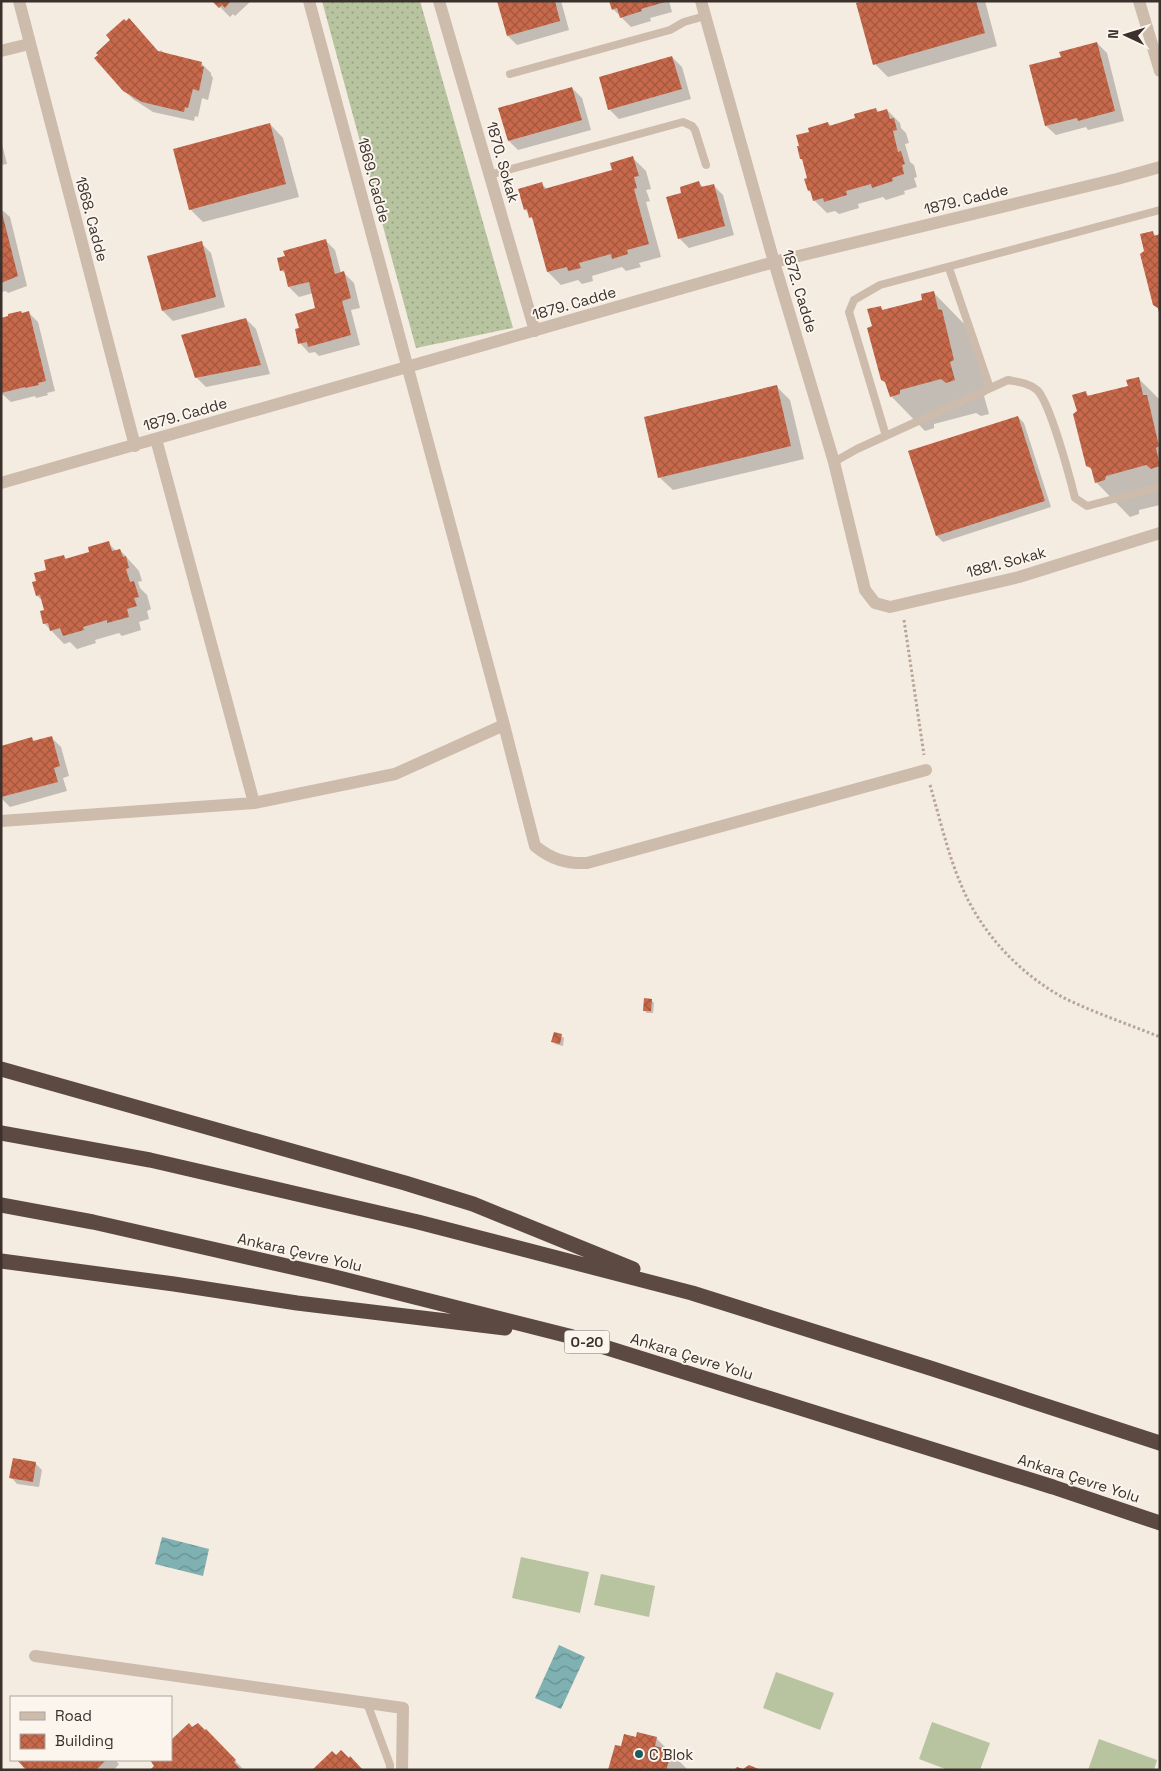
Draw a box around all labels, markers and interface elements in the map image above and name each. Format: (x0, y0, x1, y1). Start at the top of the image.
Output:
north arrow (1101, 10, 1151, 60)
text: N (1104, 29, 1122, 39)
street label: 1870. Sokak (482, 119, 524, 205)
street label: 1869. Cadde (354, 135, 394, 225)
street label: 1868. Cadde (71, 174, 113, 264)
street label: 1879. Cadde (922, 179, 1010, 219)
street label: 1872. Cadde (778, 247, 822, 335)
street label: 1879. Cadde (530, 282, 618, 324)
street label: 1879. Cadde (141, 393, 229, 435)
street label: 1881. Sokak (964, 542, 1048, 582)
street label: Ankara Çevre Yolu (236, 1228, 364, 1276)
street label: Ankara Çevre Yolu (628, 1328, 756, 1384)
road number: O-20 (564, 1330, 610, 1354)
street label: Ankara Çevre Yolu (1016, 1449, 1142, 1507)
legend (10, 1696, 172, 1761)
text: Road (55, 1706, 92, 1725)
text: Building (55, 1731, 114, 1750)
place label: C Blok (649, 1745, 693, 1764)
marker: C Blok (633, 1748, 645, 1760)

